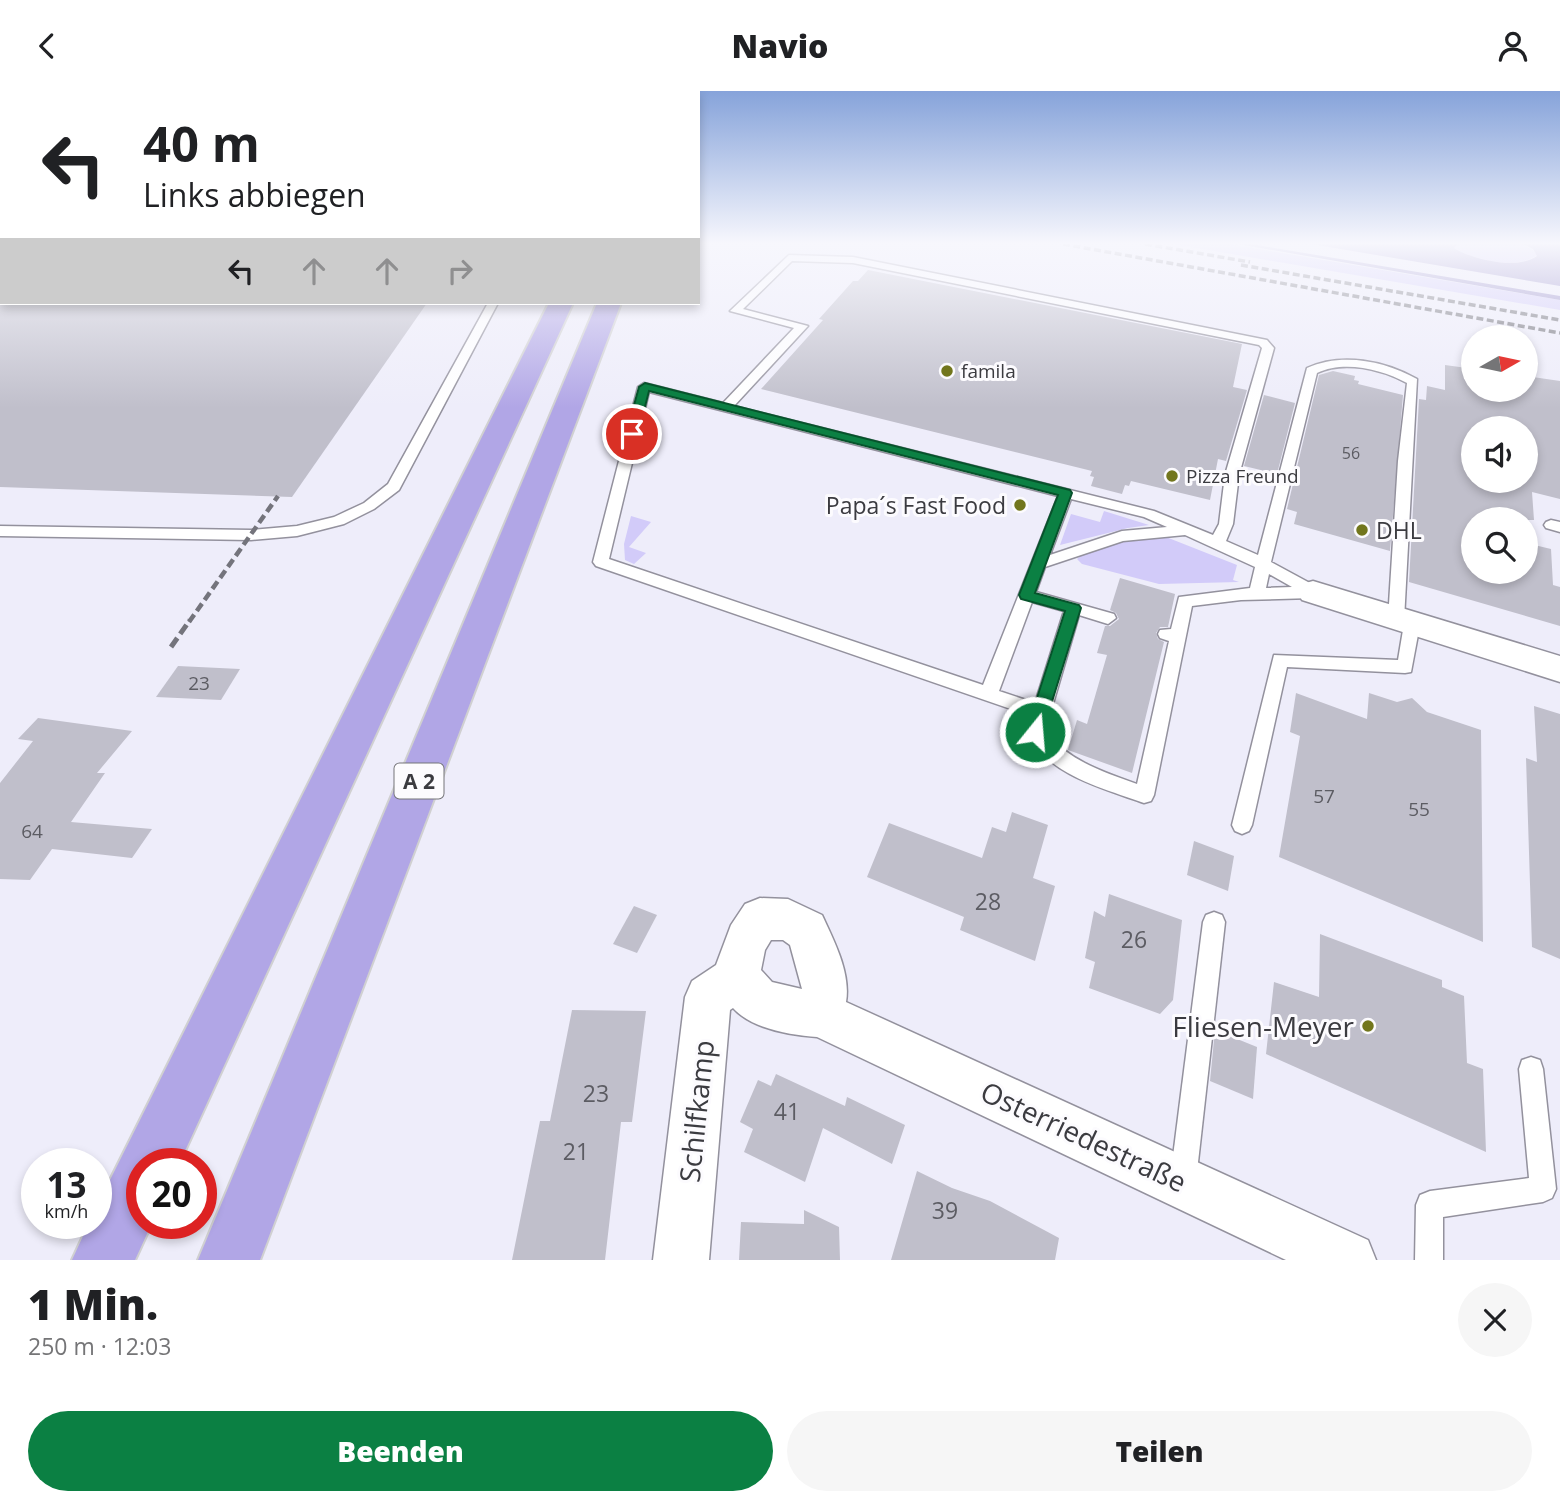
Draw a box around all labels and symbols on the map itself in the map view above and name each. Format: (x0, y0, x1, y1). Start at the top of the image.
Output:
north arrow (1461, 325, 1538, 403)
place label: famila (961, 358, 1016, 384)
marker: famila (939, 363, 955, 379)
pin (602, 404, 662, 464)
house number: 56 (1342, 442, 1360, 464)
place label: Pizza Freund (1186, 463, 1299, 489)
marker: Pizza Freund (1164, 468, 1180, 484)
place label: Papa´s Fast Food (826, 489, 1006, 521)
marker: Papa´s Fast Food (1012, 497, 1028, 513)
place label: DHL (1376, 514, 1422, 546)
marker: DHL (1354, 522, 1370, 538)
house number: 23 (188, 670, 210, 696)
position arrow (998, 695, 1072, 769)
road number: A 2 (394, 763, 444, 799)
house number: 57 (1313, 783, 1335, 809)
house number: 55 (1408, 796, 1430, 822)
house number: 64 (21, 818, 43, 844)
house number: 28 (975, 885, 1001, 917)
house number: 26 (1121, 923, 1147, 955)
place label: Fliesen-Meyer (1172, 1007, 1355, 1045)
marker: Fliesen-Meyer (1360, 1018, 1376, 1034)
street label: Schilfkamp (670, 1038, 722, 1184)
street label: Osterriedestraße (975, 1072, 1193, 1200)
house number: 23 (583, 1077, 609, 1109)
house number: 41 (774, 1095, 800, 1127)
house number: 21 (563, 1135, 589, 1167)
speed limit sign: 20 (126, 1148, 217, 1239)
house number: 39 (932, 1194, 958, 1226)

